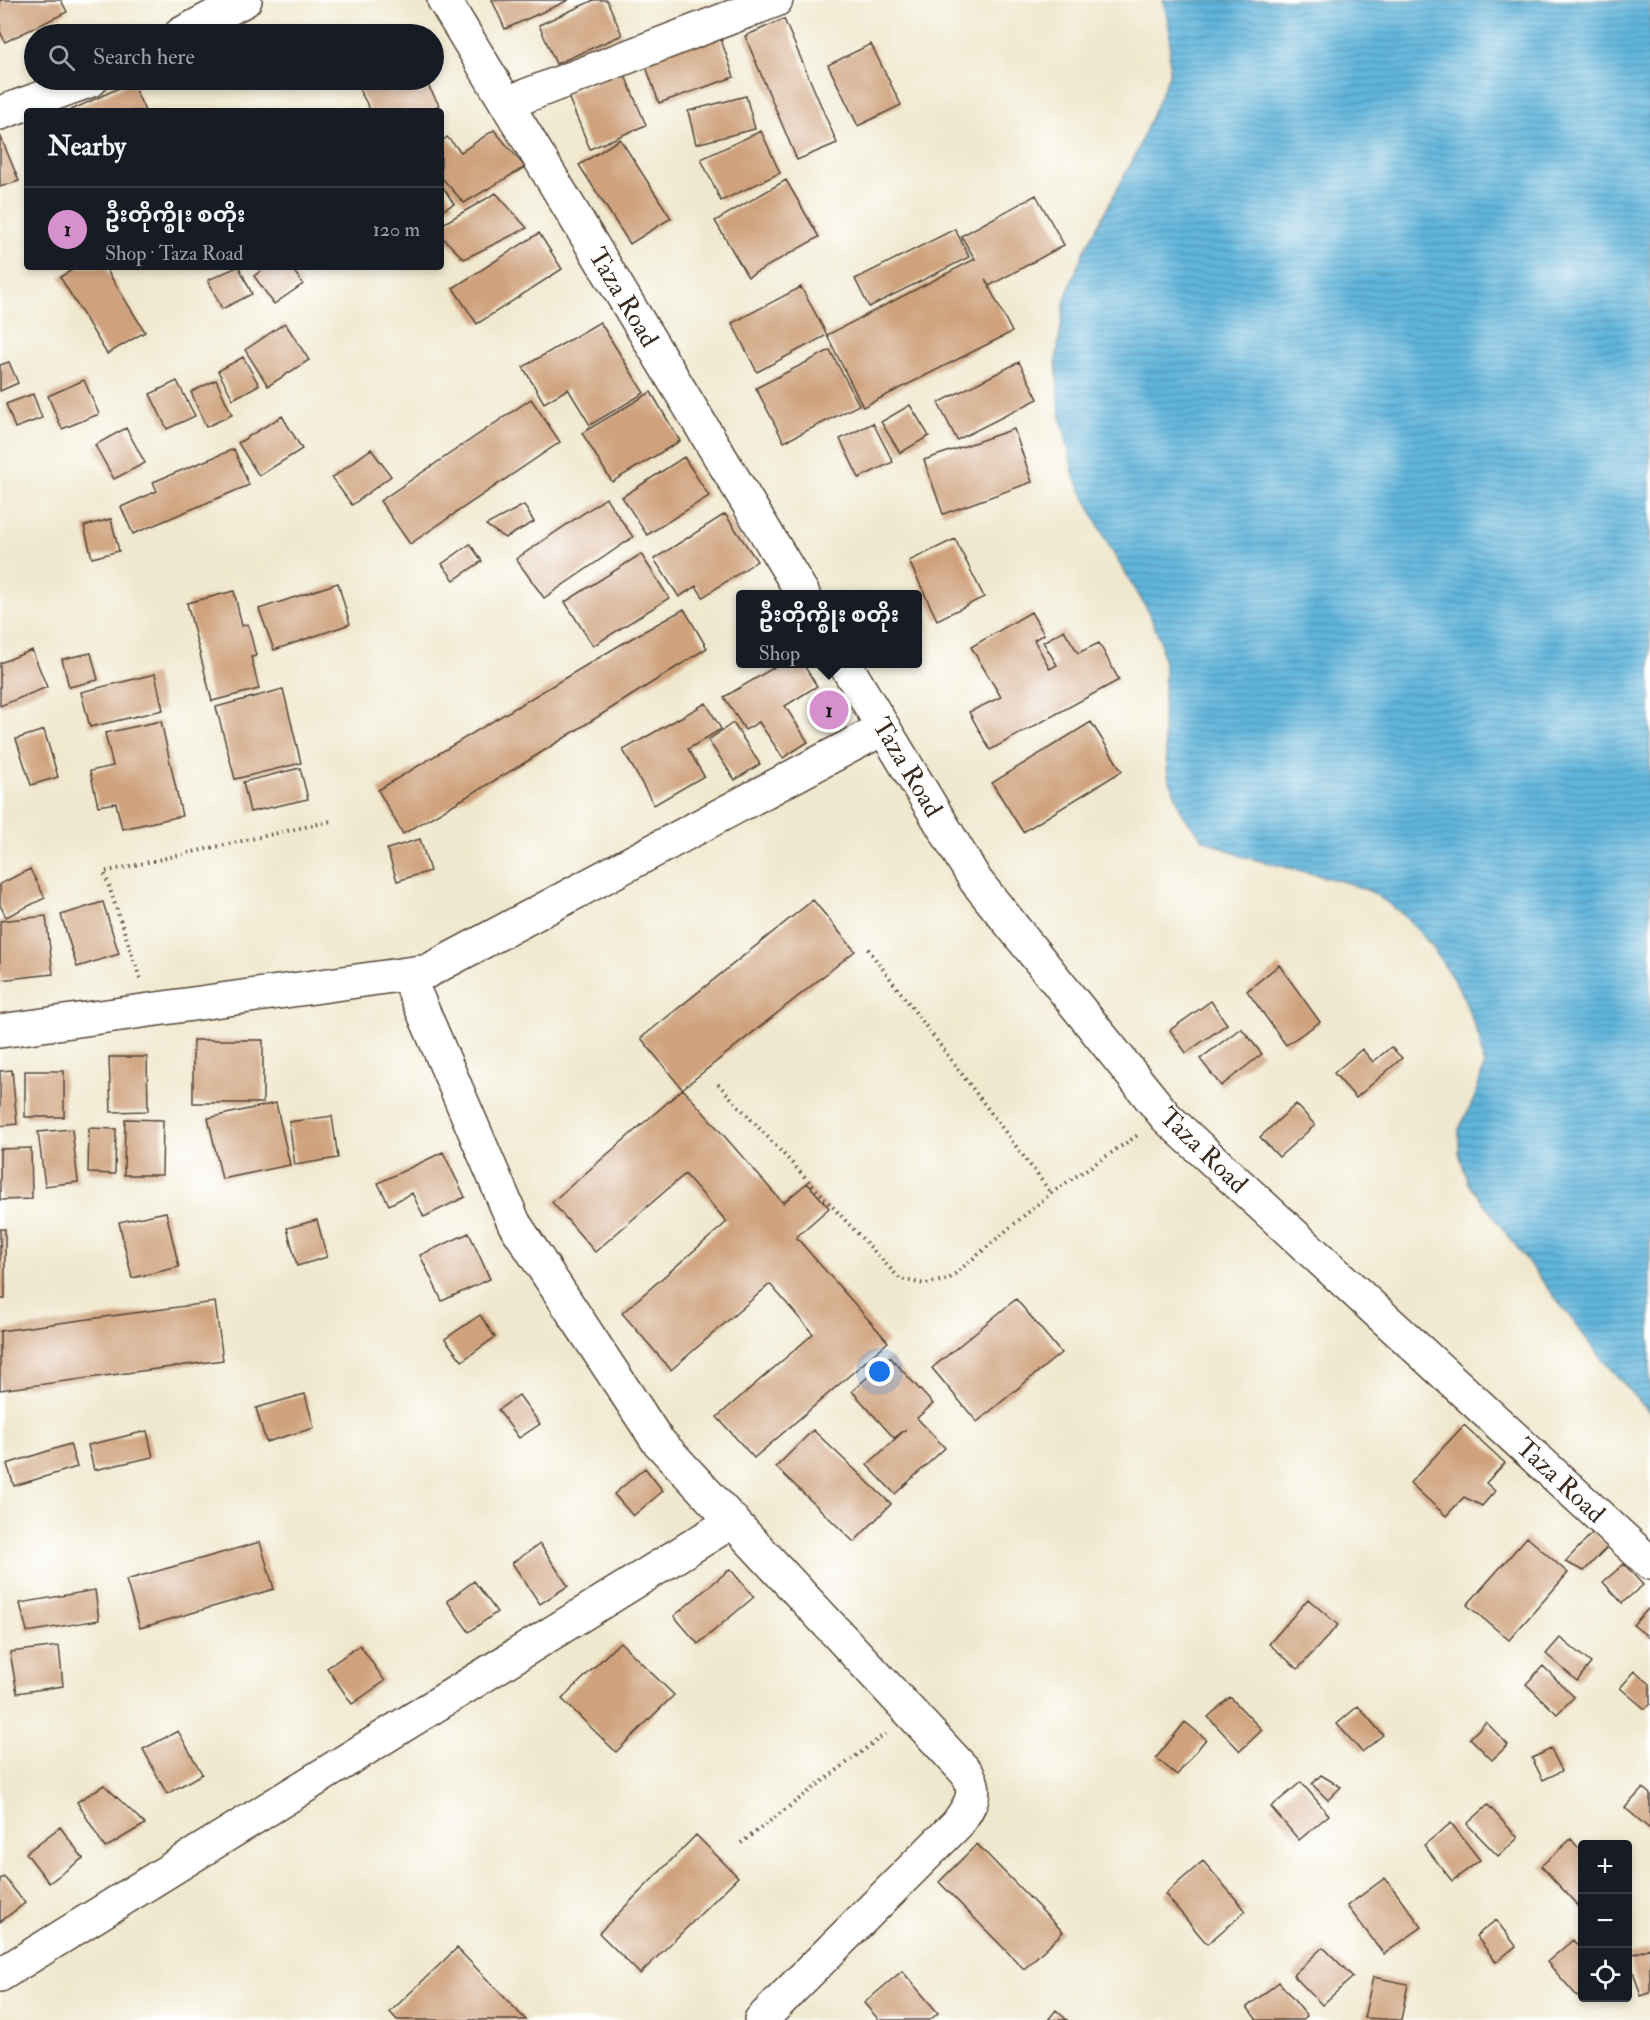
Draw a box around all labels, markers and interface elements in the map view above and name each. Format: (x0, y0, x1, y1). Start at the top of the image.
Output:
search box (24, 24, 444, 90)
icon: search (45, 41, 78, 74)
text: Search here (93, 43, 195, 71)
text: Nearby (48, 131, 126, 163)
text: ဦးတိုက္စိုး စတိုး (105, 201, 246, 229)
text: 1 (64, 217, 71, 242)
text: 120 m (373, 217, 420, 242)
text: Shop · Taza Road (105, 241, 243, 266)
street label: Taza Road (581, 242, 665, 353)
popup (736, 590, 922, 668)
text: ဦးတိုက္စိုး စတိုး (759, 601, 899, 629)
text: Shop (759, 641, 800, 666)
pin: 1 (810, 688, 848, 732)
street label: Taza Road (865, 712, 949, 823)
street label: Taza Road (1153, 1101, 1254, 1201)
your location (865, 1357, 894, 1386)
street label: Taza Road (1509, 1431, 1612, 1530)
map controls (1578, 1840, 1632, 2002)
button: + (1578, 1840, 1632, 1894)
button: − (1578, 1894, 1632, 1948)
button: locate (1578, 1948, 1632, 2002)

